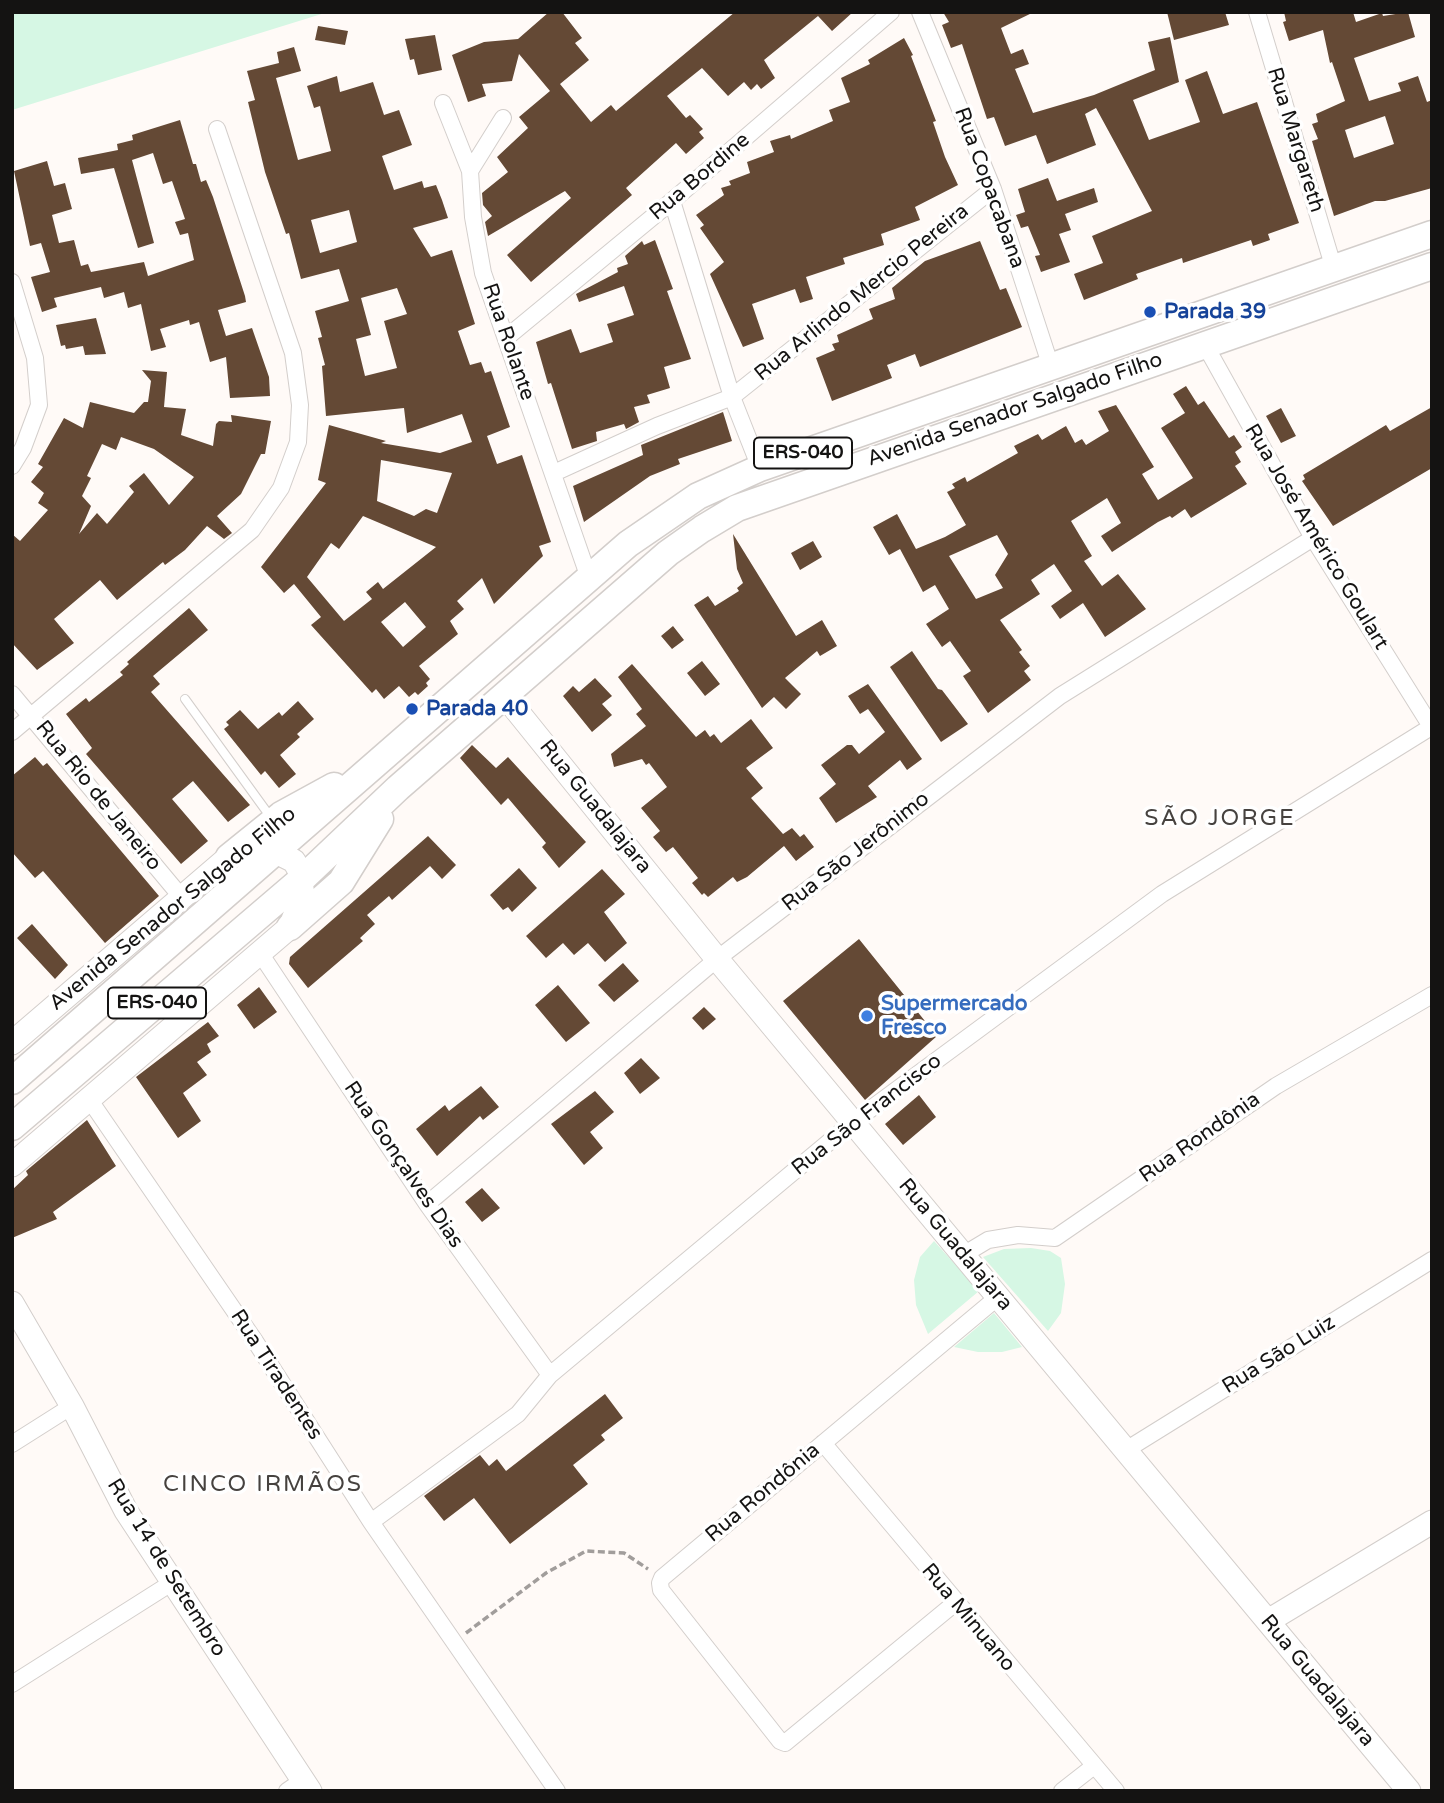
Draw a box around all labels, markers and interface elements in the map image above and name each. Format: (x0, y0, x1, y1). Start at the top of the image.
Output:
street label: Rua Margareth (1261, 64, 1329, 216)
street label: Rua Copacabana (948, 104, 1030, 272)
street label: Rua Bordine (645, 128, 755, 226)
street label: Rua Arlindo Mercio Pereira (750, 199, 974, 387)
street label: Rua Rolante (476, 280, 540, 404)
place label: Parada 39 (1164, 299, 1266, 325)
marker: Parada 39 (1142, 304, 1158, 320)
street label: Avenida Senador Salgado Filho (864, 348, 1166, 472)
street label: Rua José Américo Goulart (1239, 420, 1393, 654)
road number: ERS-040 (754, 437, 852, 468)
place label: Parada 40 (426, 696, 528, 722)
marker: Parada 40 (404, 701, 420, 717)
street label: Rua Rio de Janeiro (30, 716, 166, 876)
street label: Rua Guadalajara (533, 735, 657, 879)
street label: Rua São Jerônimo (777, 787, 935, 917)
street label: Avenida Senador Salgado Filho (44, 802, 302, 1016)
district label: SÃO JORGE (1145, 805, 1295, 833)
road number: ERS-040 (108, 987, 206, 1018)
place label: Supermercado Fresco (881, 991, 1028, 1041)
marker: Supermercado Fresco (859, 1008, 875, 1024)
street label: Rua São Francisco (787, 1049, 947, 1181)
street label: Rua Gonçalves Dias (338, 1077, 468, 1253)
street label: Rua Rondônia (1135, 1087, 1265, 1189)
street label: Rua Guadalajara (892, 1174, 1018, 1316)
street label: Rua Tiradentes (225, 1305, 327, 1445)
street label: Rua São Luiz (1218, 1310, 1340, 1400)
street label: Rua Rondônia (701, 1438, 825, 1548)
district label: CINCO IRMÃOS (164, 1471, 362, 1499)
street label: Rua 14 de Setembro (101, 1474, 231, 1662)
street label: Rua Minuano (916, 1559, 1020, 1677)
street label: Rua Guadalajara (1254, 1610, 1380, 1752)

